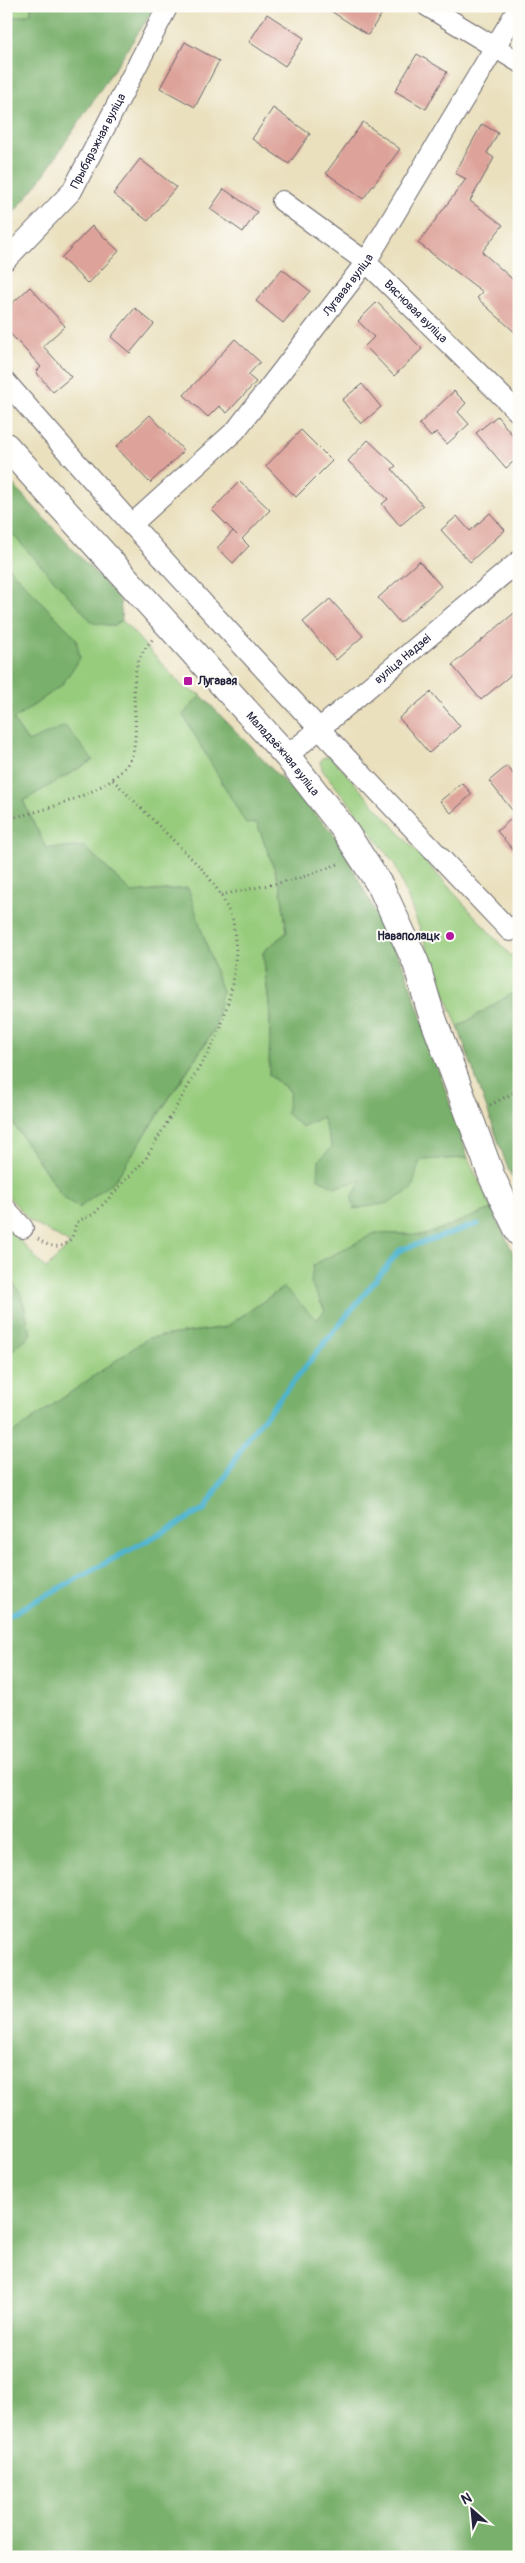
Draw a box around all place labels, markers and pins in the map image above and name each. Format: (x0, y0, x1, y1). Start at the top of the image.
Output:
place label: Лугавая (197, 674, 237, 689)
marker: Лугавая (182, 675, 194, 687)
place label: Наваполацк (377, 929, 441, 944)
marker: Наваполацк (444, 930, 456, 942)

